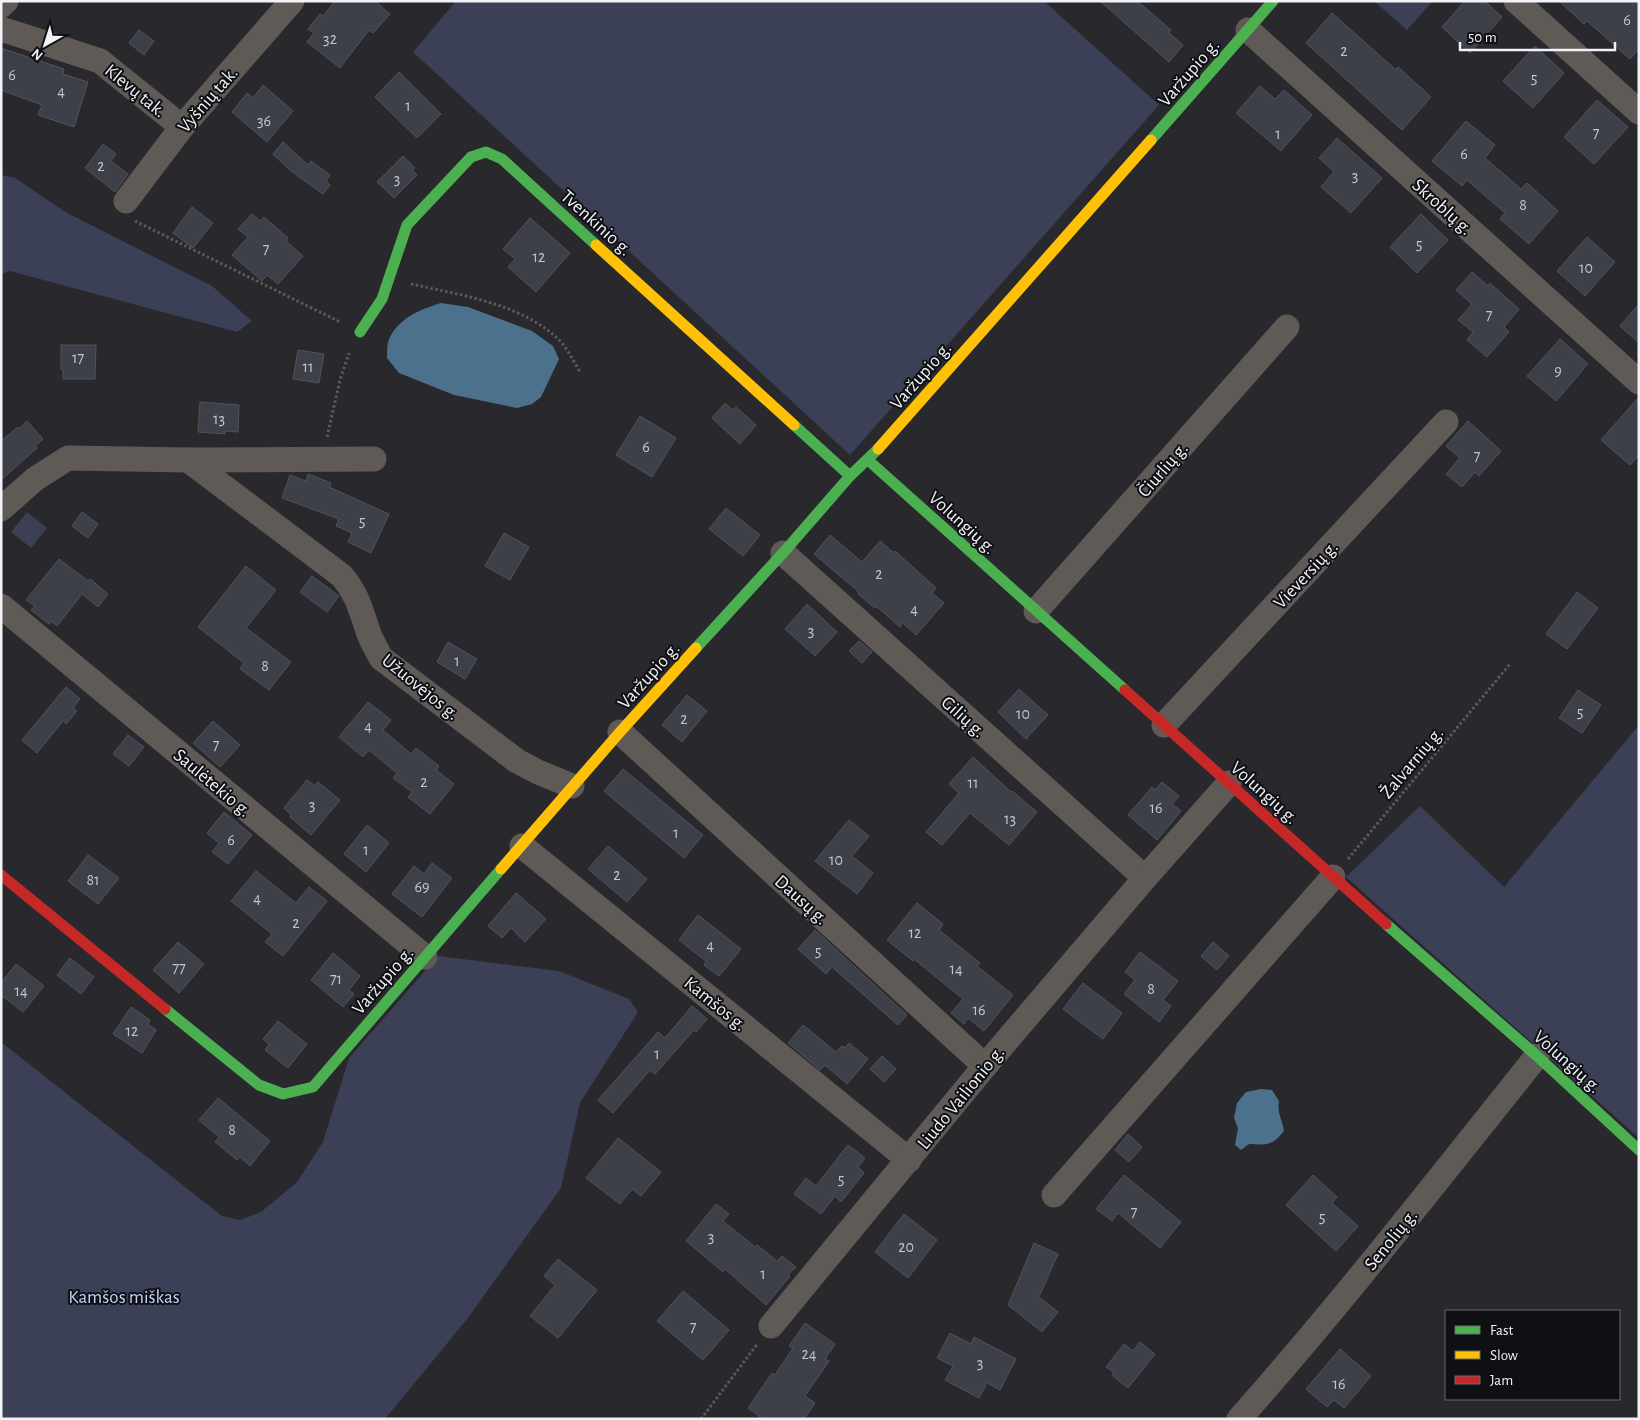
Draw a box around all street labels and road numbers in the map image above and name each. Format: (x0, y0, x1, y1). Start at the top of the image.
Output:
street label: Varžupio g. (1155, 36, 1223, 110)
street label: Klevų tak. (101, 61, 169, 121)
street label: Vyšnių tak. (175, 63, 242, 137)
street label: Skroblų g. (1408, 175, 1476, 239)
street label: Tvenkinio g. (557, 187, 635, 260)
street label: Varžupio g. (887, 339, 955, 413)
street label: Čiurlių g. (1133, 438, 1192, 501)
street label: Volungių g. (925, 488, 999, 558)
street label: Vieversių g. (1270, 538, 1342, 613)
street label: Varžupio g. (615, 639, 684, 713)
street label: Užuovėjos g. (378, 650, 462, 724)
street label: Gilių g. (937, 693, 989, 741)
street label: Žalvarnių g. (1375, 722, 1447, 802)
street label: Saulėtekio g. (170, 746, 254, 821)
street label: Volungių g. (1227, 758, 1301, 828)
street label: Dausų g. (771, 872, 831, 929)
street label: Varžupio g. (349, 944, 417, 1018)
street label: Kamšos g. (680, 973, 750, 1035)
street label: Volungių g. (1530, 1027, 1604, 1097)
street label: Liudo Vailionio g. (914, 1043, 1008, 1153)
street label: Senolių g. (1361, 1206, 1421, 1274)

